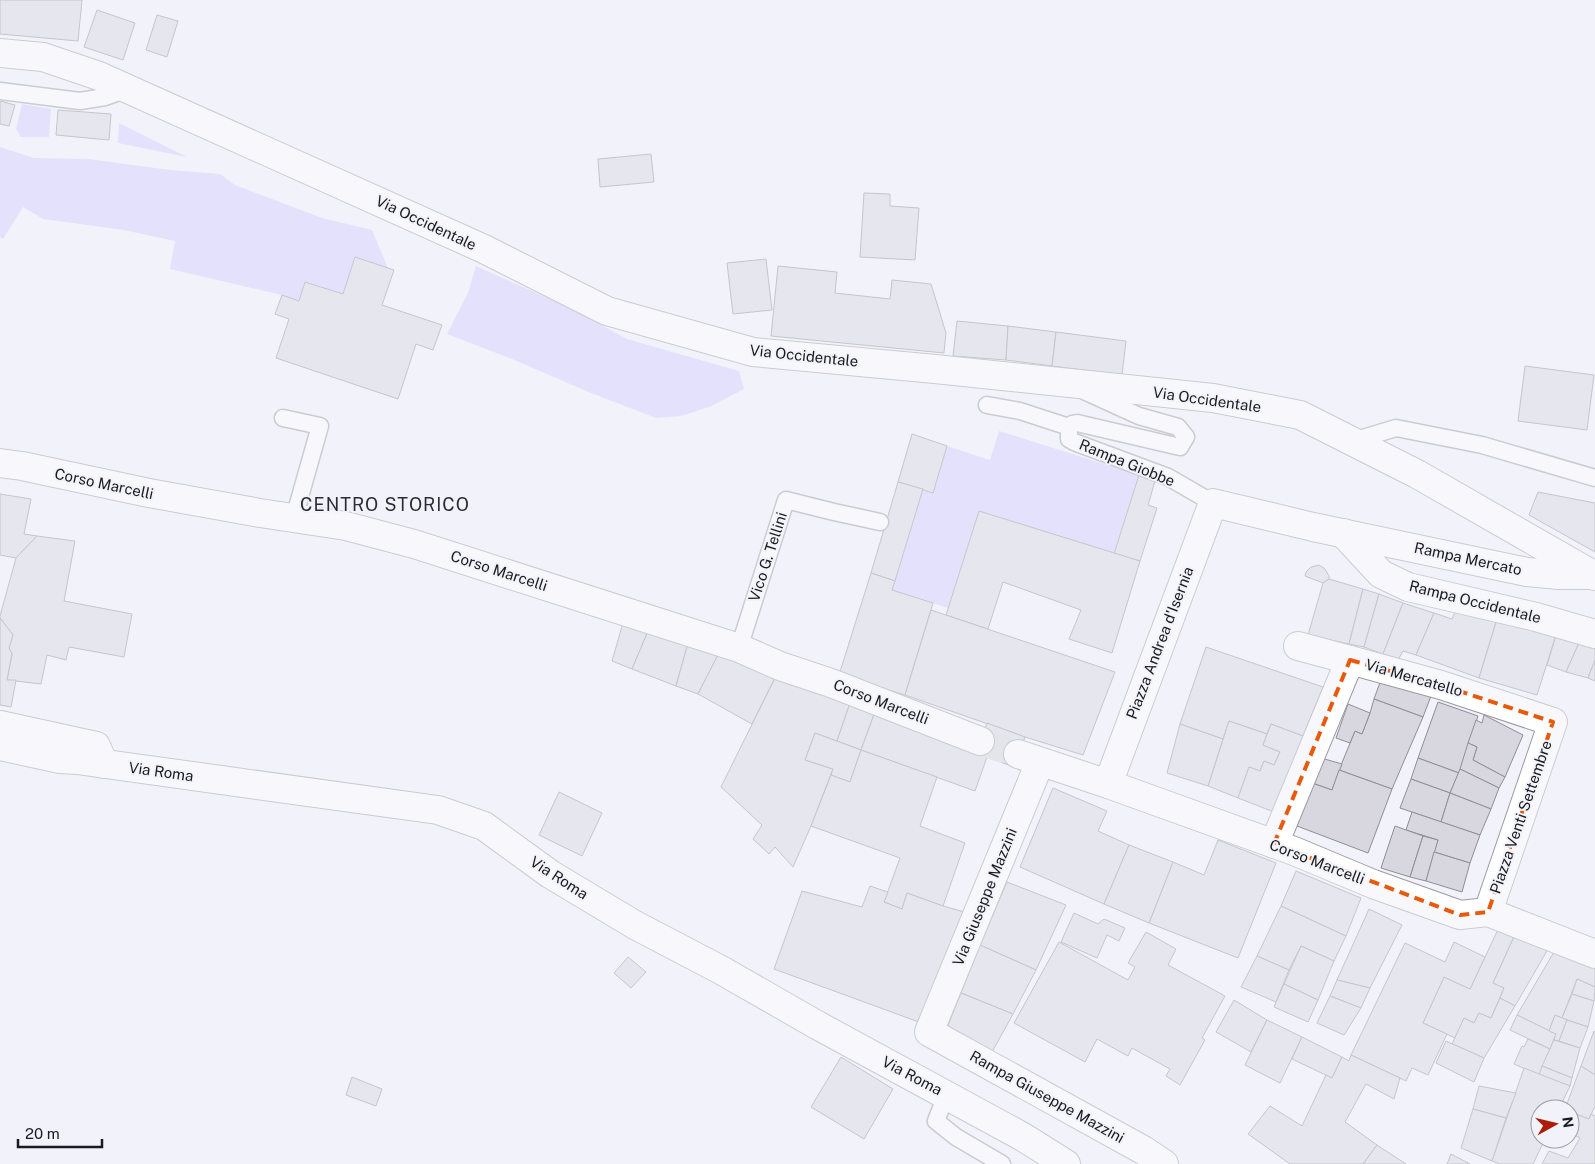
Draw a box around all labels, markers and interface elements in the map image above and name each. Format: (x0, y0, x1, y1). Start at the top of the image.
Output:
street label: Via Occidentale (373, 192, 479, 253)
street label: Via Occidentale (749, 341, 859, 370)
street label: Via Occidentale (1152, 383, 1262, 416)
street label: Rampa Giobbe (1077, 436, 1177, 489)
street label: Corso Marcelli (53, 465, 155, 502)
district label: CENTRO STORICO (300, 494, 470, 515)
street label: Vico G. Tellini (745, 510, 790, 604)
street label: Rampa Mercato (1413, 539, 1523, 578)
street label: Corso Marcelli (449, 547, 550, 594)
street label: Piazza Andrea d'Isernia (1123, 564, 1196, 721)
street label: Rampa Occidentale (1407, 577, 1543, 626)
street label: Via Mercatello (1364, 656, 1465, 700)
street label: Corso Marcelli (831, 676, 931, 727)
street label: Piazza Venti Settembre (1486, 738, 1555, 896)
street label: Via Roma (128, 759, 195, 784)
street label: Via Giuseppe Mazzini (949, 825, 1020, 968)
street label: Corso Marcelli (1267, 836, 1367, 887)
street label: Via Roma (527, 853, 591, 903)
street label: Rampa Giuseppe Mazzini (967, 1047, 1127, 1146)
street label: Via Roma (879, 1053, 945, 1098)
north arrow (1530, 1099, 1580, 1149)
scale bar (18, 1116, 101, 1148)
text: N (1559, 1116, 1577, 1129)
text: 20 m (25, 1125, 60, 1142)

